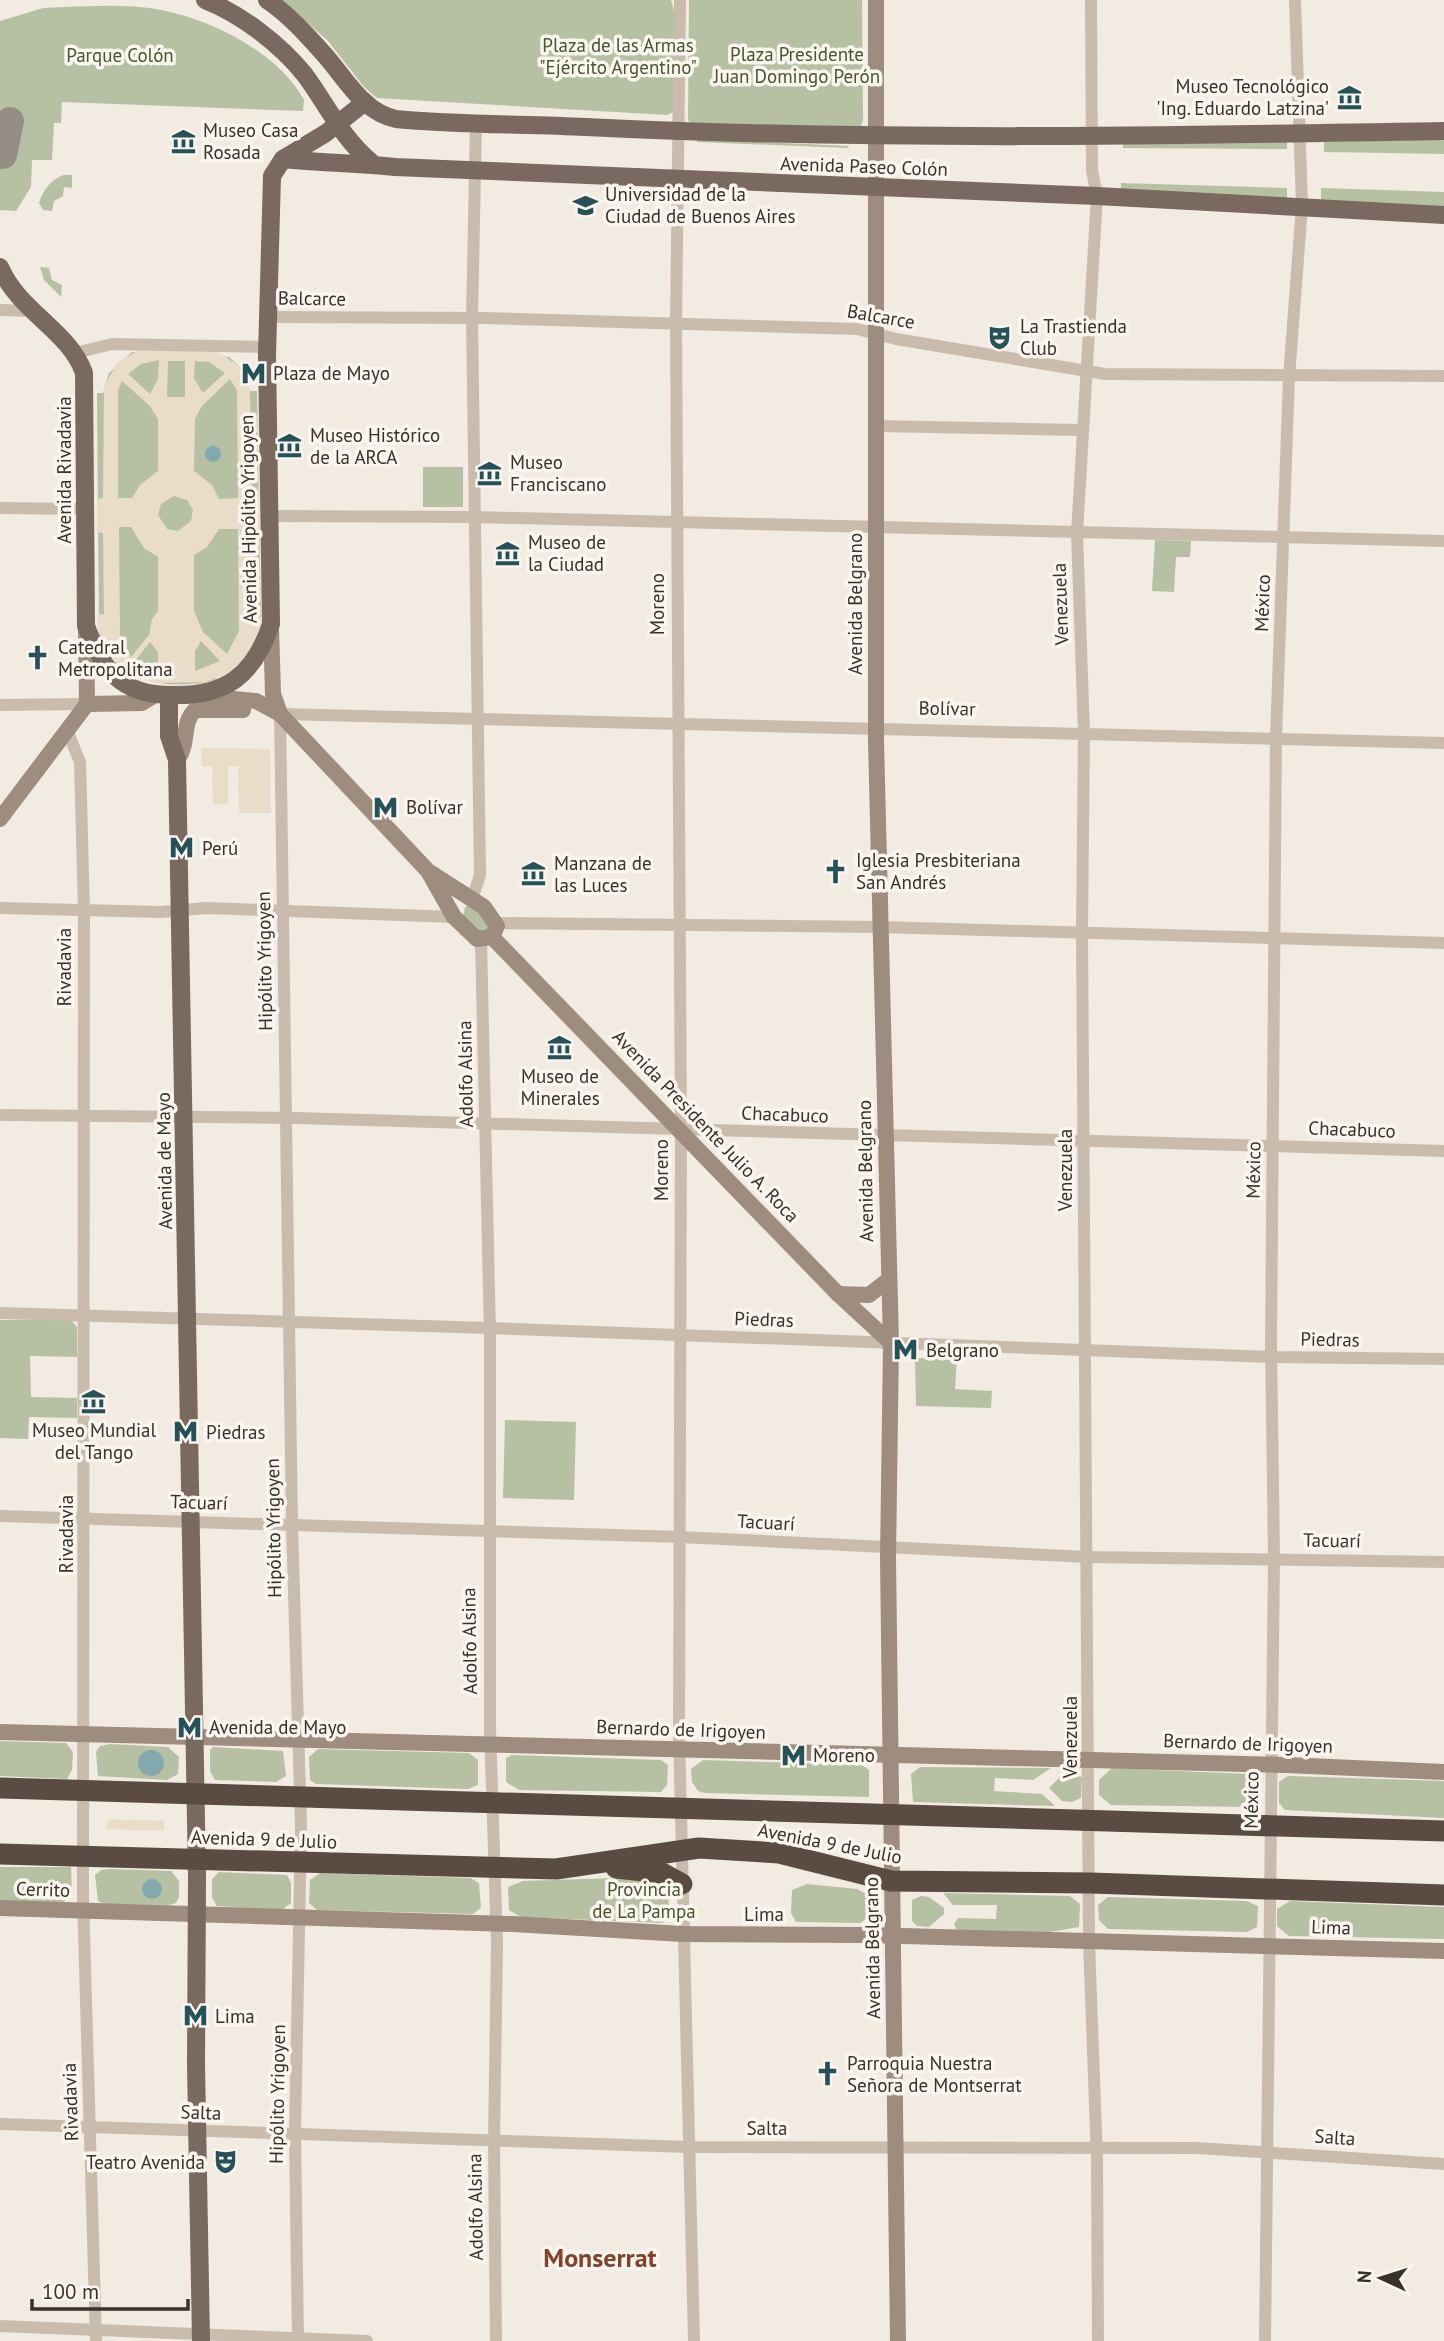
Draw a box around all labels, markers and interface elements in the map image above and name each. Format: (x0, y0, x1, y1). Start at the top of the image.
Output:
park label: Plaza de las Armas "Ejército Argentino" (539, 33, 697, 79)
park label: Plaza Presidente Juan Domingo Perón (713, 42, 880, 88)
park label: Parque Colón (66, 43, 174, 67)
place label: Museo Tecnológico 'Ing. Eduardo Latzina' (1156, 74, 1329, 120)
museum icon: Museo Tecnológico 'Ing. Eduardo Latzina' (1335, 83, 1363, 111)
place label: Museo Casa Rosada (203, 118, 298, 164)
museum icon: Museo Casa Rosada (169, 127, 197, 155)
street label: Avenida Paseo Colón (780, 151, 948, 181)
place label: Universidad de la Ciudad de Buenos Aires (605, 182, 795, 228)
school or university icon: Universidad de la Ciudad de Buenos Aires (571, 191, 599, 219)
street label: Balcarce (278, 285, 346, 311)
street label: Balcarce (845, 298, 917, 334)
place label: La Trastienda Club (1020, 314, 1127, 360)
theatre icon: La Trastienda Club (986, 323, 1014, 351)
metro station icon: Plaza de Mayo (239, 359, 267, 387)
place label: Plaza de Mayo (273, 361, 390, 385)
street label: Avenida Rivadavia (52, 396, 76, 544)
street label: Avenida Hipólito Yrigoyen (234, 414, 262, 624)
place label: Museo Histórico de la ARCA (310, 423, 440, 469)
museum icon: Museo Histórico de la ARCA (276, 432, 304, 460)
place label: Museo Franciscano (510, 450, 606, 496)
museum icon: Museo Franciscano (476, 459, 504, 487)
place label: Museo de la Ciudad (528, 530, 606, 576)
street label: Avenida Belgrano (843, 533, 867, 675)
museum icon: Museo de la Ciudad (494, 539, 522, 567)
street label: Venezuela (1047, 562, 1073, 647)
street label: Moreno (645, 573, 669, 635)
street label: México (1249, 574, 1275, 632)
place label: Catedral Metropolitana (58, 635, 173, 681)
church icon: Catedral Metropolitana (24, 644, 52, 672)
street label: Bolívar (918, 696, 976, 721)
metro station icon: Bolívar (372, 793, 400, 821)
place label: Bolívar (406, 795, 464, 819)
metro station icon: Perú (168, 834, 196, 862)
place label: Perú (202, 836, 238, 860)
place label: Iglesia Presbiteriana San Andrés (856, 848, 1021, 894)
place label: Manzana de las Luces (554, 851, 652, 897)
church icon: Iglesia Presbiteriana San Andrés (822, 857, 850, 885)
museum icon: Manzana de las Luces (520, 860, 548, 888)
street label: Hipólito Yrigoyen (251, 891, 277, 1031)
street label: Rivadavia (52, 928, 76, 1006)
street label: Adolfo Alsina (452, 1020, 478, 1128)
street label: Avenida Presidente Julio A. Roca (608, 1025, 804, 1227)
museum icon: Museo de Minerales (546, 1034, 574, 1062)
place label: Museo de Minerales (520, 1064, 600, 1110)
street label: Avenida de Mayo (151, 1092, 177, 1230)
street label: Chacabuco (741, 1100, 829, 1128)
street label: Avenida Belgrano (852, 1100, 878, 1242)
street label: Chacabuco (1308, 1115, 1396, 1143)
street label: Venezuela (1053, 1129, 1077, 1212)
street label: Moreno (649, 1139, 673, 1201)
street label: México (1241, 1141, 1265, 1199)
street label: Piedras (734, 1306, 794, 1332)
street label: Piedras (1300, 1326, 1360, 1352)
metro station icon: Belgrano (892, 1336, 920, 1364)
place label: Belgrano (926, 1338, 999, 1362)
museum icon: Museo Mundial del Tango (80, 1388, 108, 1416)
place label: Museo Mundial del Tango (32, 1418, 156, 1464)
metro station icon: Piedras (172, 1418, 200, 1446)
place label: Piedras (206, 1420, 265, 1444)
street label: Hipólito Yrigoyen (260, 1458, 286, 1598)
street label: Tacuarí (170, 1489, 228, 1515)
street label: Rivadavia (54, 1495, 78, 1573)
street label: Tacuarí (737, 1509, 795, 1535)
street label: Tacuarí (1303, 1527, 1361, 1553)
street label: Adolfo Alsina (456, 1587, 482, 1695)
street label: Venezuela (1058, 1696, 1082, 1779)
metro station icon: Avenida de Mayo (175, 1713, 203, 1741)
street label: Bernardo de Irigoyen (596, 1714, 766, 1744)
place label: Avenida de Mayo (209, 1715, 347, 1739)
street label: Bernardo de Irigoyen (1163, 1728, 1333, 1758)
metro station icon: Moreno (779, 1741, 807, 1769)
place label: Moreno (813, 1743, 875, 1767)
street label: México (1239, 1771, 1263, 1829)
street label: Avenida 9 de Julio (756, 1817, 904, 1869)
street label: Avenida 9 de Julio (191, 1824, 337, 1854)
street label: Cerrito (15, 1876, 71, 1902)
park label: Provincia de La Pampa (592, 1877, 696, 1923)
street label: Avenida Belgrano (859, 1877, 885, 2019)
street label: Lima (744, 1902, 784, 1926)
street label: Lima (1311, 1914, 1351, 1940)
metro station icon: Lima (181, 2002, 209, 2030)
place label: Lima (215, 2004, 255, 2028)
street label: Hipólito Yrigoyen (264, 2024, 290, 2164)
place label: Parroquia Nuestra Señora de Montserrat (847, 2051, 1022, 2097)
church icon: Parroquia Nuestra Señora de Montserrat (813, 2060, 841, 2088)
street label: Rivadavia (57, 2062, 83, 2142)
street label: Salta (180, 2099, 222, 2125)
street label: Salta (747, 2116, 787, 2140)
street label: Salta (1314, 2124, 1356, 2150)
theatre icon: Teatro Avenida (211, 2148, 239, 2176)
place label: Teatro Avenida (86, 2150, 205, 2174)
street label: Adolfo Alsina (462, 2153, 488, 2261)
district label: Monserrat (543, 2241, 657, 2274)
north arrow (1346, 2243, 1416, 2313)
scale bar (32, 2268, 187, 2312)
text: N (1352, 2270, 1376, 2284)
text: 100 m (42, 2278, 99, 2305)

